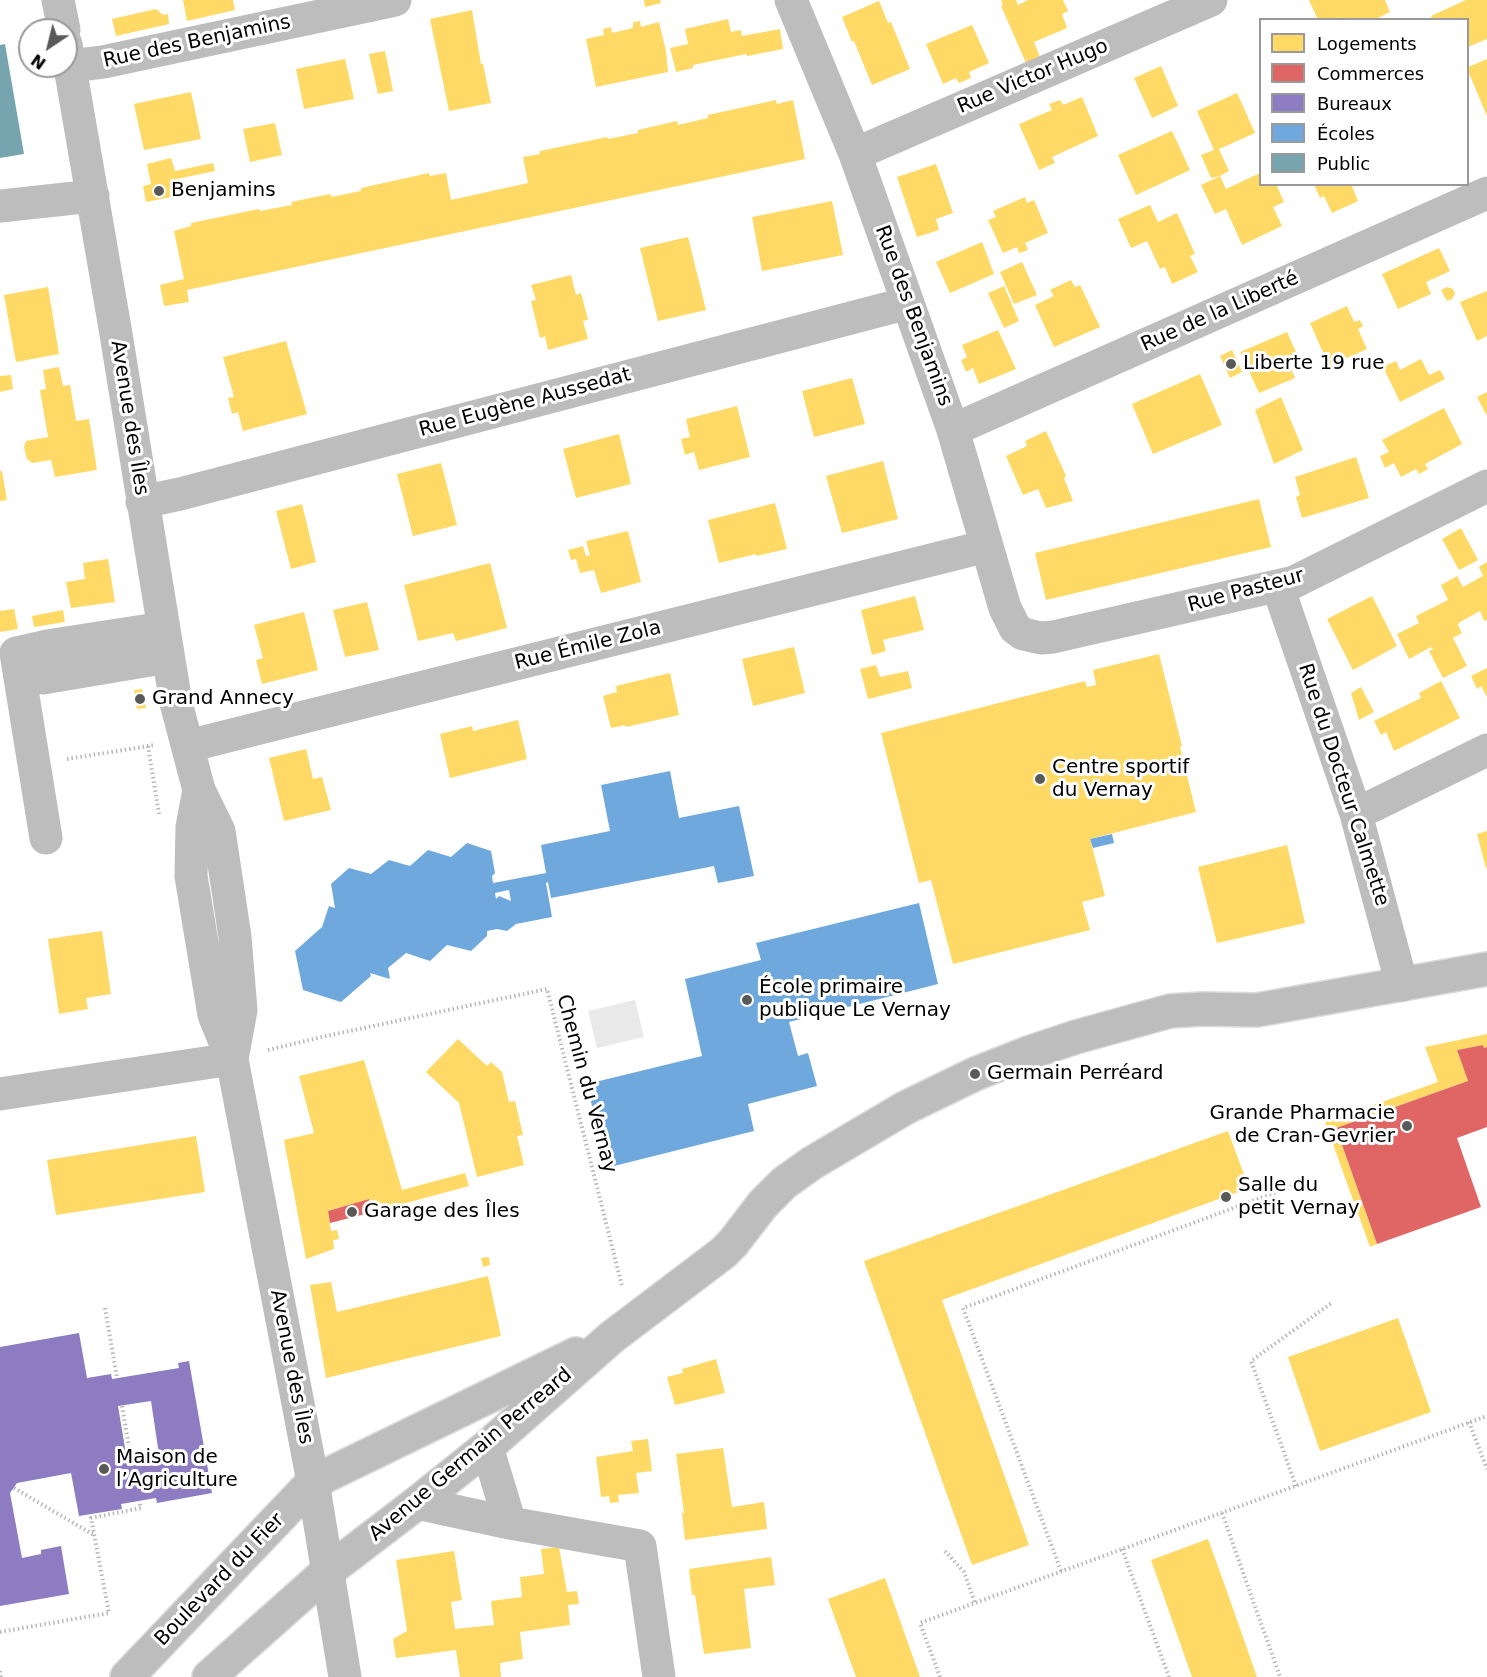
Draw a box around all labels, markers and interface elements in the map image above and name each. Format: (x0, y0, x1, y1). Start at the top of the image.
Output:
street label: Rue des Benjamins (101, 10, 293, 74)
north arrow (18, 18, 78, 78)
legend (1259, 18, 1469, 186)
text: Logements (1317, 33, 1417, 54)
street label: Rue Victor Hugo (954, 34, 1112, 120)
text: N (28, 50, 49, 73)
text: Commerces (1317, 63, 1424, 84)
text: Bureaux (1317, 93, 1392, 114)
text: Écoles (1317, 123, 1375, 144)
text: Public (1317, 153, 1370, 174)
place label: Benjamins (171, 179, 276, 203)
marker: Benjamins (152, 184, 166, 198)
street label: Rue des Benjamins (869, 222, 957, 410)
street label: Rue de la Liberté (1137, 266, 1303, 358)
street label: Avenue des Îles (105, 339, 153, 497)
place label: Liberte 19 rue (1243, 352, 1384, 376)
marker: Liberte 19 rue (1224, 357, 1238, 371)
street label: Rue Eugène Aussedat (416, 363, 634, 443)
street label: Rue Pasteur (1185, 564, 1307, 618)
street label: Rue Émile Zola (512, 616, 664, 676)
street label: Rue du Docteur Calmette (1292, 661, 1394, 909)
place label: Grand Annecy (152, 687, 294, 711)
marker: Grand Annecy (133, 692, 147, 706)
place label: Centre sportif du Vernay (1052, 756, 1189, 803)
marker: Centre sportif du Vernay (1033, 772, 1047, 786)
place label: École primaire publique Le Vernay (759, 976, 951, 1023)
street label: Chemin du Vernay (551, 992, 621, 1176)
marker: École primaire publique Le Vernay (740, 993, 754, 1007)
place label: Germain Perréard (987, 1062, 1163, 1086)
marker: Germain Perréard (968, 1067, 982, 1081)
place label: Grande Pharmacie de Cran-Gevrier (1210, 1102, 1395, 1149)
marker: Grande Pharmacie de Cran-Gevrier (1400, 1119, 1414, 1133)
place label: Salle du petit Vernay (1238, 1174, 1360, 1221)
marker: Salle du petit Vernay (1219, 1190, 1233, 1204)
place label: Garage des Îles (364, 1200, 520, 1224)
marker: Garage des Îles (345, 1205, 359, 1219)
street label: Avenue des Îles (264, 1288, 318, 1446)
street label: Avenue Germain Perreard (365, 1363, 577, 1547)
place label: Maison de l’Agriculture (116, 1446, 238, 1493)
marker: Maison de l’Agriculture (97, 1462, 111, 1476)
street label: Boulevard du Fier (150, 1509, 290, 1651)

